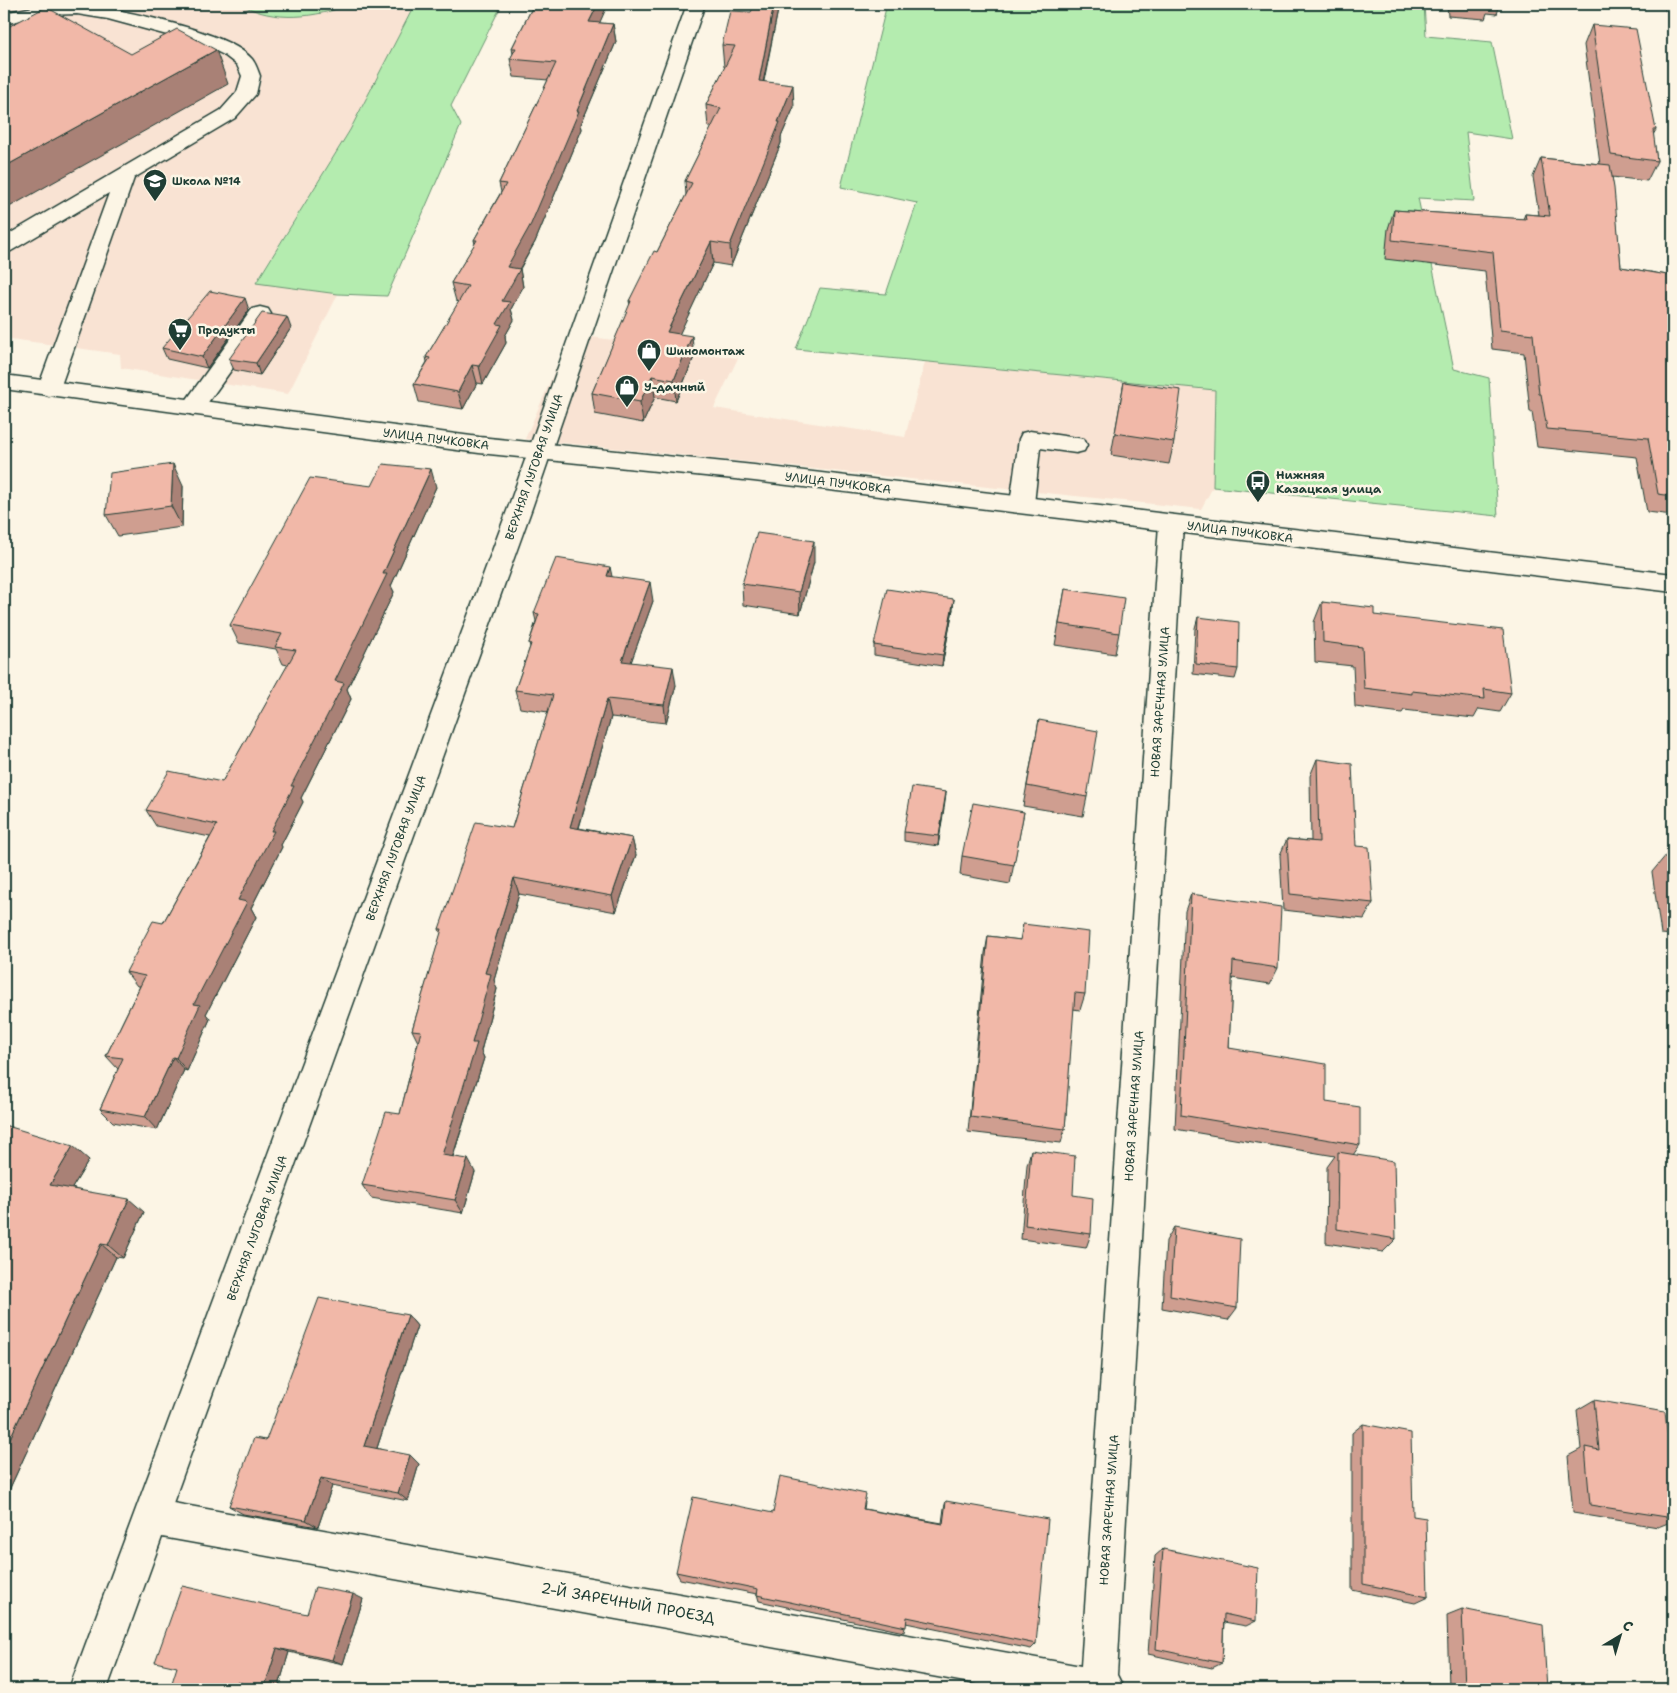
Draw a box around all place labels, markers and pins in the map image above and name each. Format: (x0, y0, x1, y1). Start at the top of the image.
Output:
school or university icon: Школа №14 (142, 168, 168, 202)
place label: Школа №14 (172, 174, 241, 189)
supermarket icon: Продукты (167, 317, 193, 351)
place label: Продукты (198, 323, 256, 338)
shop icon: Шиномонтаж (636, 338, 662, 372)
place label: Шиномонтаж (666, 344, 745, 359)
shop icon: У-дачный (614, 374, 640, 408)
place label: У-дачный (644, 379, 706, 395)
place label: Нижняя Казацкая улица (1276, 467, 1382, 497)
bus stop icon: Нижняя Казацкая улица (1245, 469, 1271, 503)

